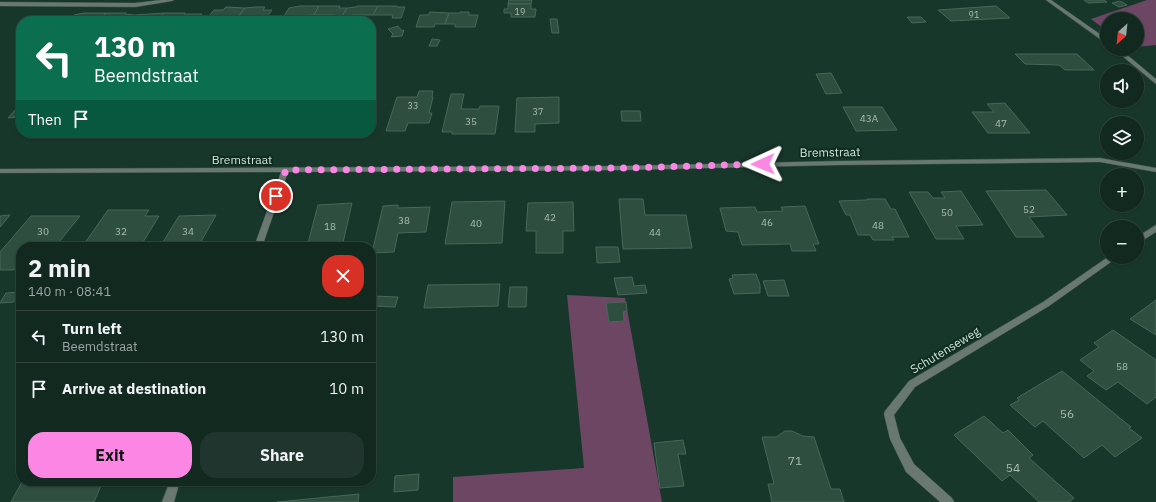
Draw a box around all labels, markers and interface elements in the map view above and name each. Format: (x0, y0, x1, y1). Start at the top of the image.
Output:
house number: 19 (515, 6, 525, 17)
house number: 91 (969, 9, 979, 20)
north arrow (1100, 12, 1144, 56)
map controls (1100, 12, 1144, 264)
text: 130 m (94, 28, 176, 65)
icon: left (28, 32, 80, 84)
text: Beemdstraat (94, 64, 199, 87)
button: sound (1100, 64, 1144, 108)
house number: 33 (408, 100, 418, 111)
house number: 37 (533, 106, 543, 117)
icon: arrive (70, 108, 92, 130)
text: Then (28, 110, 62, 129)
house number: 43A (860, 112, 879, 125)
house number: 35 (465, 115, 477, 128)
button: layers (1100, 116, 1144, 160)
house number: 47 (995, 117, 1007, 130)
position arrow (742, 143, 784, 185)
street label: Bremstraat (800, 144, 860, 160)
street label: Bremstraat (212, 152, 272, 167)
button: + (1100, 168, 1144, 212)
pin (259, 179, 293, 213)
icon: arrive (265, 185, 287, 207)
house number: 52 (1023, 203, 1035, 216)
house number: 50 (941, 206, 953, 219)
house number: 42 (544, 211, 556, 224)
house number: 38 (398, 214, 410, 227)
house number: 46 (761, 216, 773, 229)
house number: 40 (470, 217, 482, 230)
house number: 48 (872, 219, 884, 232)
house number: 18 (324, 220, 336, 233)
button: − (1100, 220, 1144, 264)
house number: 30 (37, 225, 49, 238)
house number: 32 (115, 225, 127, 238)
house number: 34 (182, 225, 194, 238)
house number: 44 (649, 226, 661, 239)
text: 2 min (28, 252, 91, 284)
button: close (322, 255, 364, 297)
text: 140 m · 08:41 (28, 283, 111, 300)
text: Turn left (62, 319, 122, 338)
street label: Schutenseweg (907, 323, 983, 377)
icon: left (28, 326, 50, 348)
text: 130 m (320, 327, 364, 346)
text: Beemdstraat (62, 338, 138, 355)
house number: 58 (1116, 360, 1128, 373)
icon: arrive (28, 378, 50, 400)
text: Arrive at destination (62, 379, 206, 398)
text: 10 m (329, 379, 364, 398)
house number: 56 (1060, 406, 1074, 421)
button: Exit (28, 432, 192, 478)
button: Share (200, 432, 364, 478)
house number: 71 (788, 453, 802, 468)
house number: 54 (1006, 460, 1020, 475)

